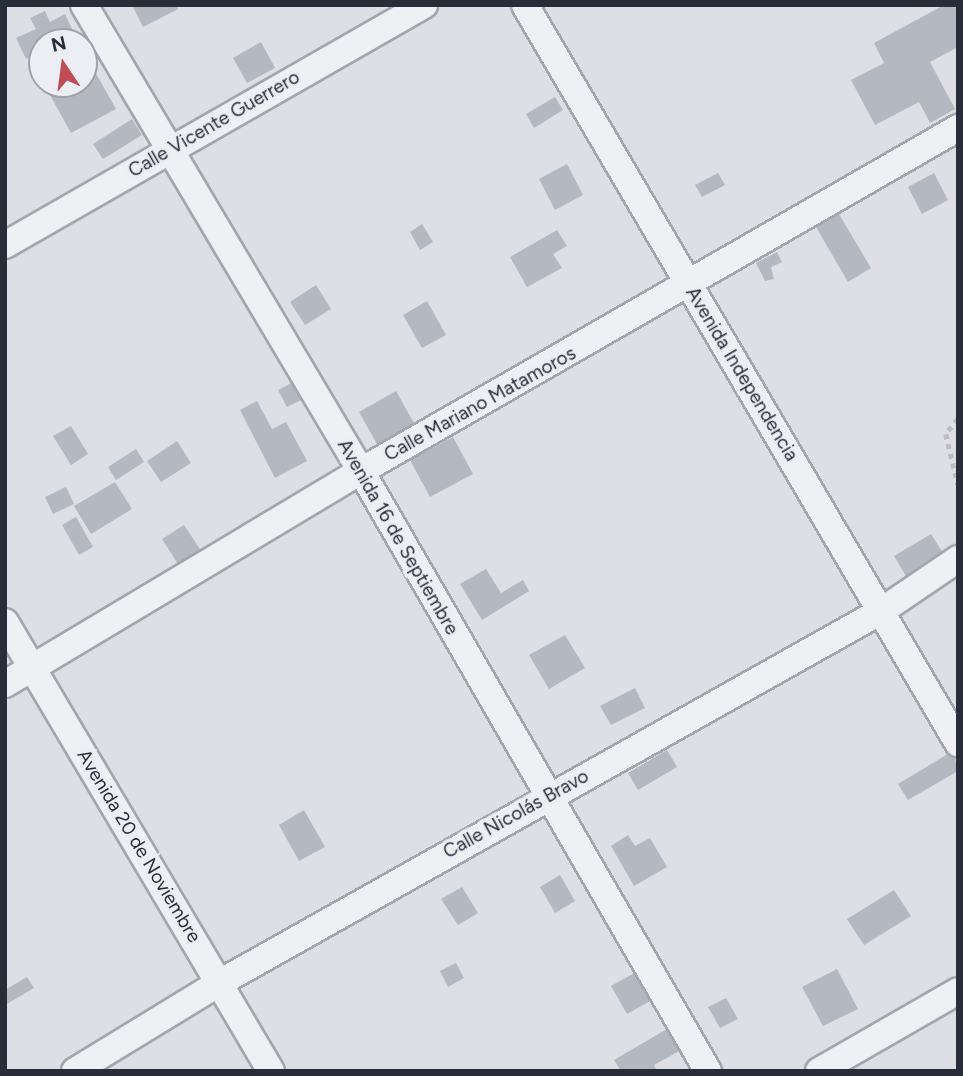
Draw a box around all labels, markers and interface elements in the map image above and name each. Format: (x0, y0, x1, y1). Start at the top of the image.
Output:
north arrow (28, 28, 98, 98)
text: N (49, 31, 68, 57)
street label: Calle Vicente Guerrero (124, 66, 304, 182)
street label: Avenida Independencia (681, 283, 803, 465)
street label: Calle Mariano Matamoros (380, 342, 580, 466)
street label: Avenida 16 de Septiembre (333, 435, 463, 639)
street label: Avenida 20 de Noviembre (72, 745, 206, 947)
street label: Calle Nicolás Bravo (439, 765, 593, 863)

